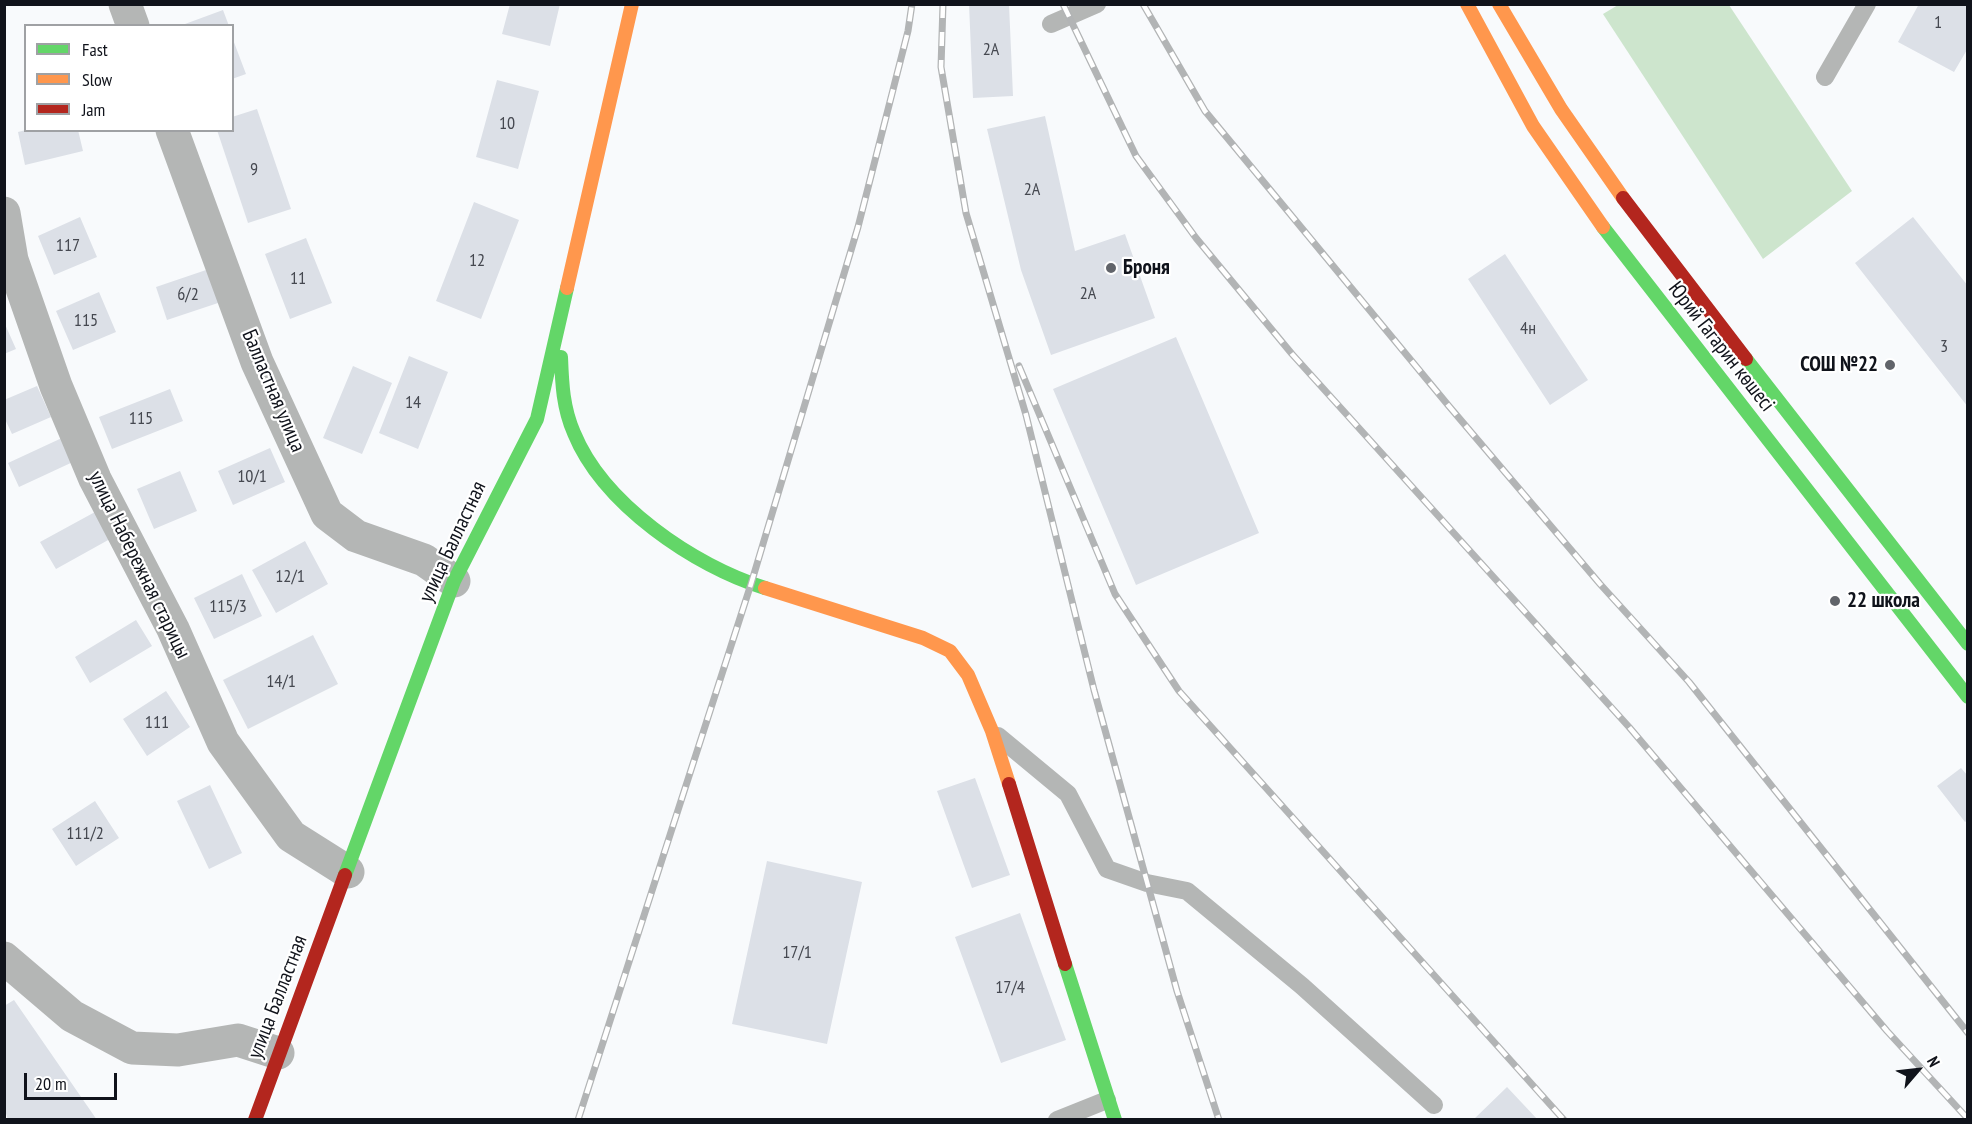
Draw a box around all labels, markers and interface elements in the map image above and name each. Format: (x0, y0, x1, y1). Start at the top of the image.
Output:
house number: 1 (1934, 12, 1942, 34)
legend (24, 24, 234, 132)
text: Fast (82, 38, 108, 61)
house number: 2А (983, 39, 999, 61)
text: Slow (82, 68, 112, 91)
text: Jam (82, 98, 105, 121)
house number: 10 (499, 113, 515, 135)
house number: 9 (250, 159, 258, 181)
house number: 2А (1024, 179, 1040, 201)
house number: 117 (56, 235, 80, 257)
house number: 12 (469, 250, 485, 272)
place label: Броня (1123, 255, 1170, 281)
marker: Броня (1104, 261, 1118, 275)
house number: 11 (290, 268, 306, 290)
street label: Юрий Гагарин көшесі (1663, 277, 1779, 417)
house number: 2А (1080, 283, 1096, 305)
house number: 6/2 (177, 284, 199, 306)
house number: 115 (74, 310, 98, 332)
house number: 4н (1520, 318, 1536, 340)
street label: Балластная улица (236, 326, 310, 456)
house number: 3 (1940, 336, 1948, 358)
place label: СОШ №22 (1800, 352, 1878, 378)
marker: СОШ №22 (1883, 358, 1897, 372)
house number: 14 (405, 392, 421, 414)
house number: 115 (129, 408, 153, 430)
house number: 10/1 (237, 466, 267, 488)
street label: улица Набережная старицы (83, 467, 195, 663)
street label: улица Балластная (414, 478, 492, 606)
house number: 12/1 (275, 566, 305, 588)
place label: 22 школа (1847, 588, 1920, 614)
marker: 22 школа (1828, 594, 1842, 608)
house number: 115/3 (209, 596, 247, 618)
house number: 14/1 (266, 671, 296, 693)
house number: 111 (145, 712, 169, 734)
house number: 111/2 (66, 823, 104, 845)
street label: улица Балластная (243, 932, 313, 1062)
house number: 17/1 (782, 942, 812, 964)
house number: 17/4 (995, 977, 1025, 999)
north arrow (1888, 1040, 1948, 1100)
text: N (1923, 1053, 1945, 1070)
scale bar (27, 1061, 120, 1099)
text: 20 m (35, 1072, 67, 1095)

